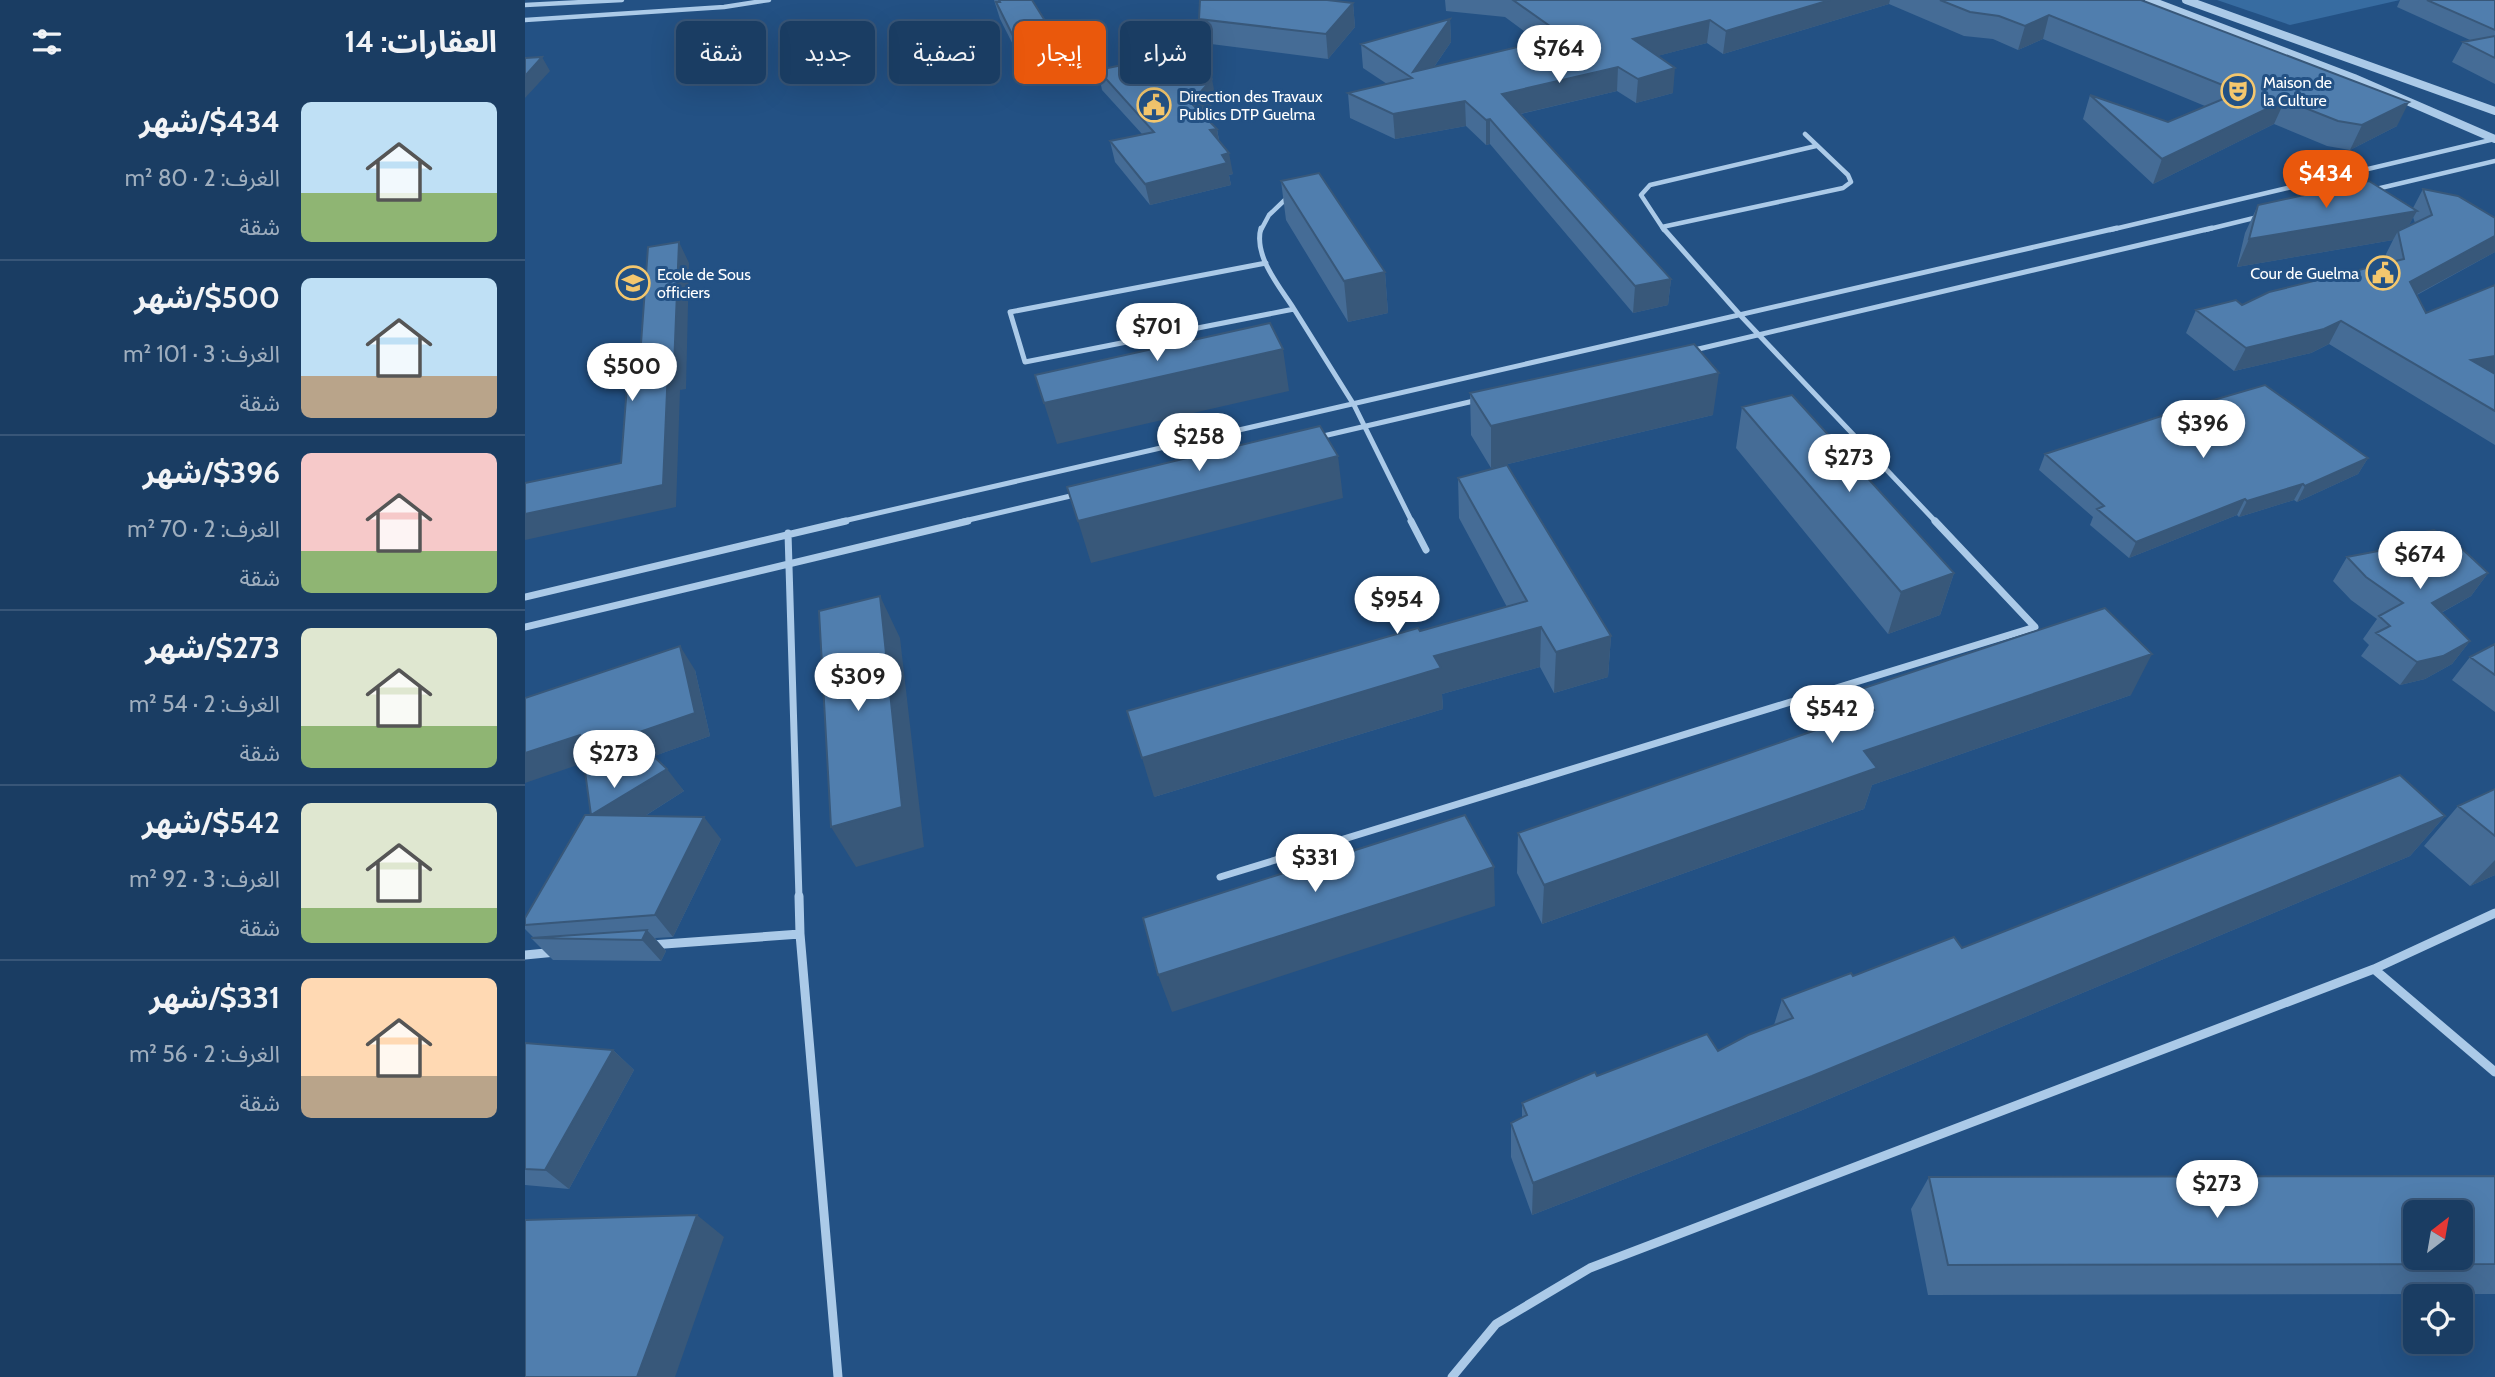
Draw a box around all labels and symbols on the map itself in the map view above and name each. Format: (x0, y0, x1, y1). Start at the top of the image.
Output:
pin: $764 (1518, 25, 1600, 85)
theatre icon: Maison de la Culture (2219, 72, 2257, 110)
place label: Maison de la Culture (2263, 73, 2332, 110)
public building icon: Direction des Travaux Publics DTP Guelma (1135, 86, 1173, 124)
place label: Direction des Travaux Publics DTP Guelma (1179, 87, 1323, 124)
pin: $434 (2285, 150, 2367, 210)
public building icon: Cour de Guelma (2364, 254, 2402, 292)
school or university icon: Ecole de Sous officiers (614, 264, 652, 302)
place label: Cour de Guelma (2250, 264, 2359, 283)
place label: Ecole de Sous officiers (657, 265, 751, 302)
pin: $701 (1116, 304, 1198, 363)
pin: $500 (591, 344, 673, 403)
pin: $396 (2162, 400, 2244, 460)
pin: $258 (1158, 414, 1240, 473)
pin: $273 (1808, 434, 1890, 494)
pin: $674 (2379, 532, 2461, 591)
pin: $954 (1356, 576, 1438, 636)
pin: $309 (817, 654, 899, 713)
pin: $542 (1791, 686, 1873, 745)
pin: $273 (573, 730, 655, 790)
pin: $331 (1274, 834, 1356, 894)
pin: $273 (2176, 1160, 2258, 1220)
north arrow (2403, 1200, 2473, 1270)

